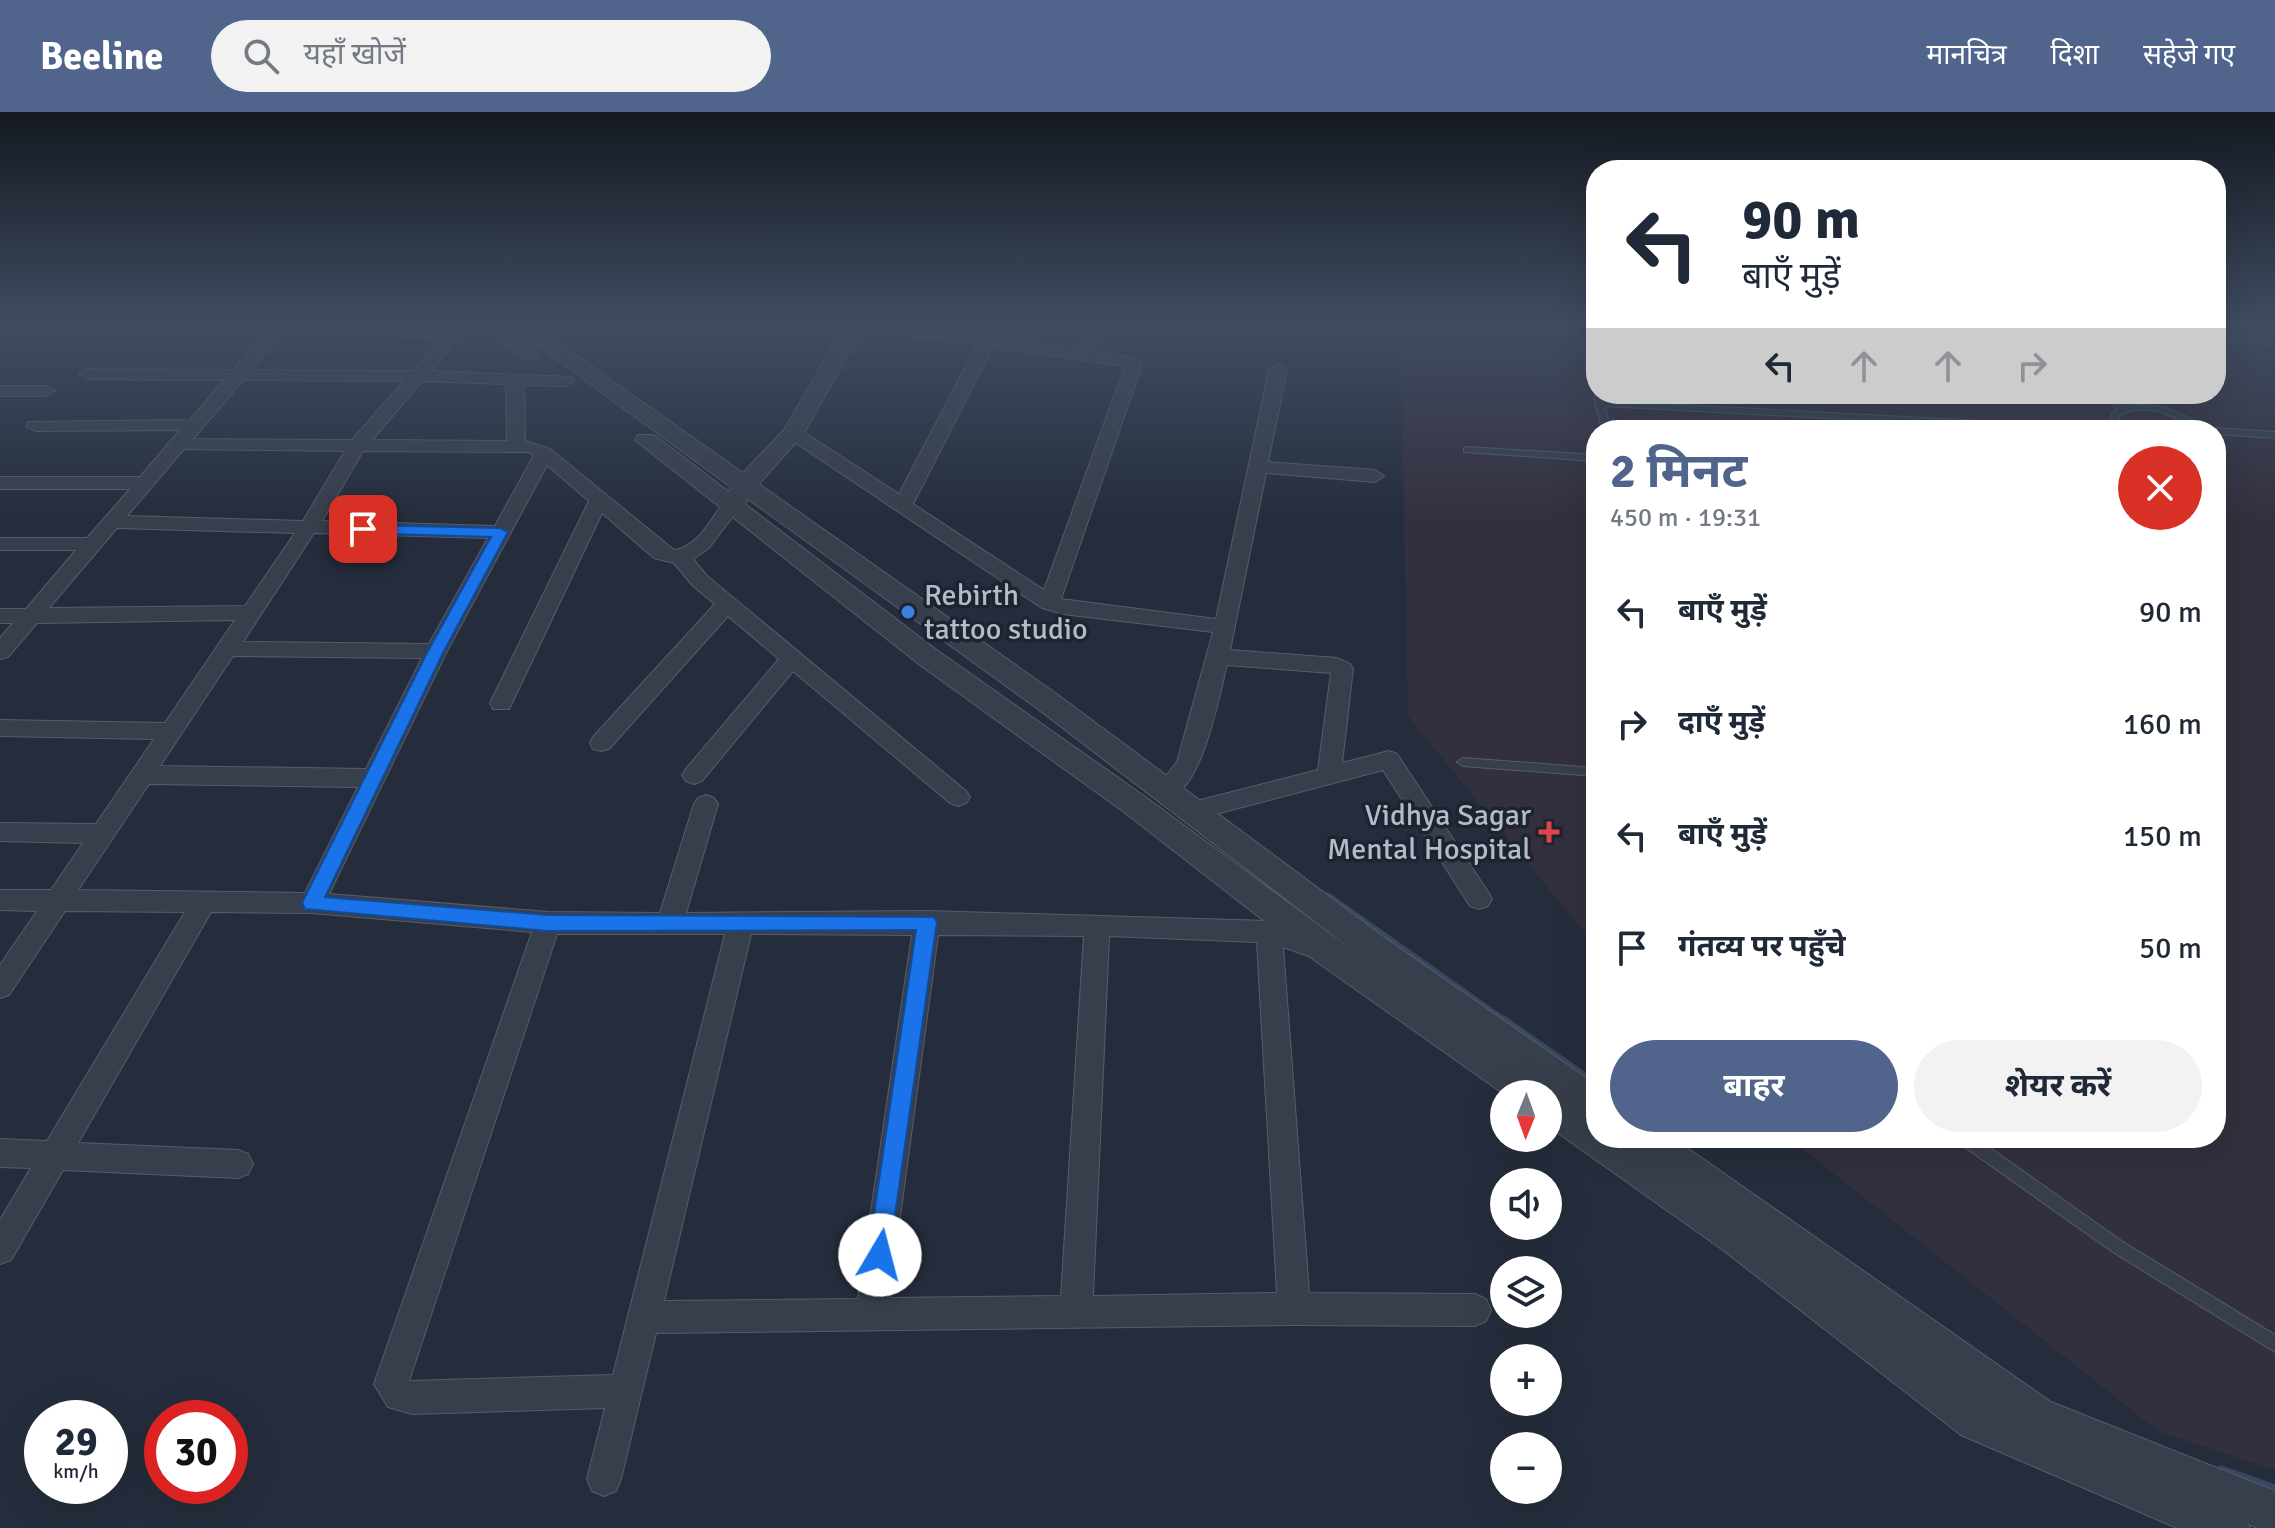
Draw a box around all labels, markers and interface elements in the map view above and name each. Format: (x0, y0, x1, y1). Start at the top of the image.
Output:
search box (211, 20, 771, 92)
text: Beeline (40, 33, 163, 80)
icon: search (239, 34, 283, 78)
text: यहाँ खोजें (303, 36, 406, 73)
text: मानचित्र (1927, 38, 2007, 72)
text: दिशा (2051, 38, 2099, 72)
text: सहेजे गए (2143, 38, 2235, 72)
text: 90 m (1742, 185, 1860, 254)
icon: left (1610, 192, 1714, 296)
text: बाएँ मुड़ें (1742, 254, 1841, 299)
icon: left (1758, 344, 1802, 388)
icon: ahead (1842, 344, 1886, 388)
icon: ahead (1926, 344, 1970, 388)
icon: right (2010, 344, 2054, 388)
text: 2 मिनट (1610, 442, 1747, 501)
button: close (2118, 446, 2202, 530)
pin (329, 495, 397, 563)
text: 450 m · 19:31 (1610, 502, 1761, 534)
icon: arrive (341, 507, 385, 551)
place label: Rebirth tattoo studio (924, 577, 1087, 648)
icon: left (1610, 590, 1654, 634)
text: बाएँ मुड़ें (1678, 592, 1767, 629)
text: 90 m (2139, 594, 2202, 631)
marker: Rebirth tattoo studio (899, 603, 917, 621)
icon: right (1610, 702, 1654, 746)
text: दाएँ मुड़ें (1678, 704, 1765, 741)
text: 160 m (2123, 706, 2202, 743)
place label: Vidhya Sagar Mental Hospital (1327, 797, 1531, 868)
icon: left (1610, 814, 1654, 858)
text: बाएँ मुड़ें (1678, 816, 1767, 853)
text: 150 m (2123, 818, 2202, 855)
marker: Vidhya Sagar Mental Hospital (1538, 821, 1560, 843)
icon: arrive (1610, 926, 1654, 970)
text: गंतव्य पर पहुँचे (1678, 928, 1845, 965)
text: 50 m (2139, 930, 2202, 967)
button: बाहर (1610, 1040, 1898, 1132)
button: शेयर करें (1914, 1040, 2202, 1132)
north arrow (1490, 1080, 1562, 1152)
map controls (1490, 1080, 1562, 1504)
button: sound (1490, 1168, 1562, 1240)
position arrow (838, 1213, 922, 1297)
button: layers (1490, 1256, 1562, 1328)
button: + (1490, 1344, 1562, 1416)
speed limit sign: 30 (144, 1400, 248, 1504)
text: 29 (54, 1417, 98, 1467)
button: − (1490, 1432, 1562, 1504)
text: km/h (53, 1459, 99, 1484)

